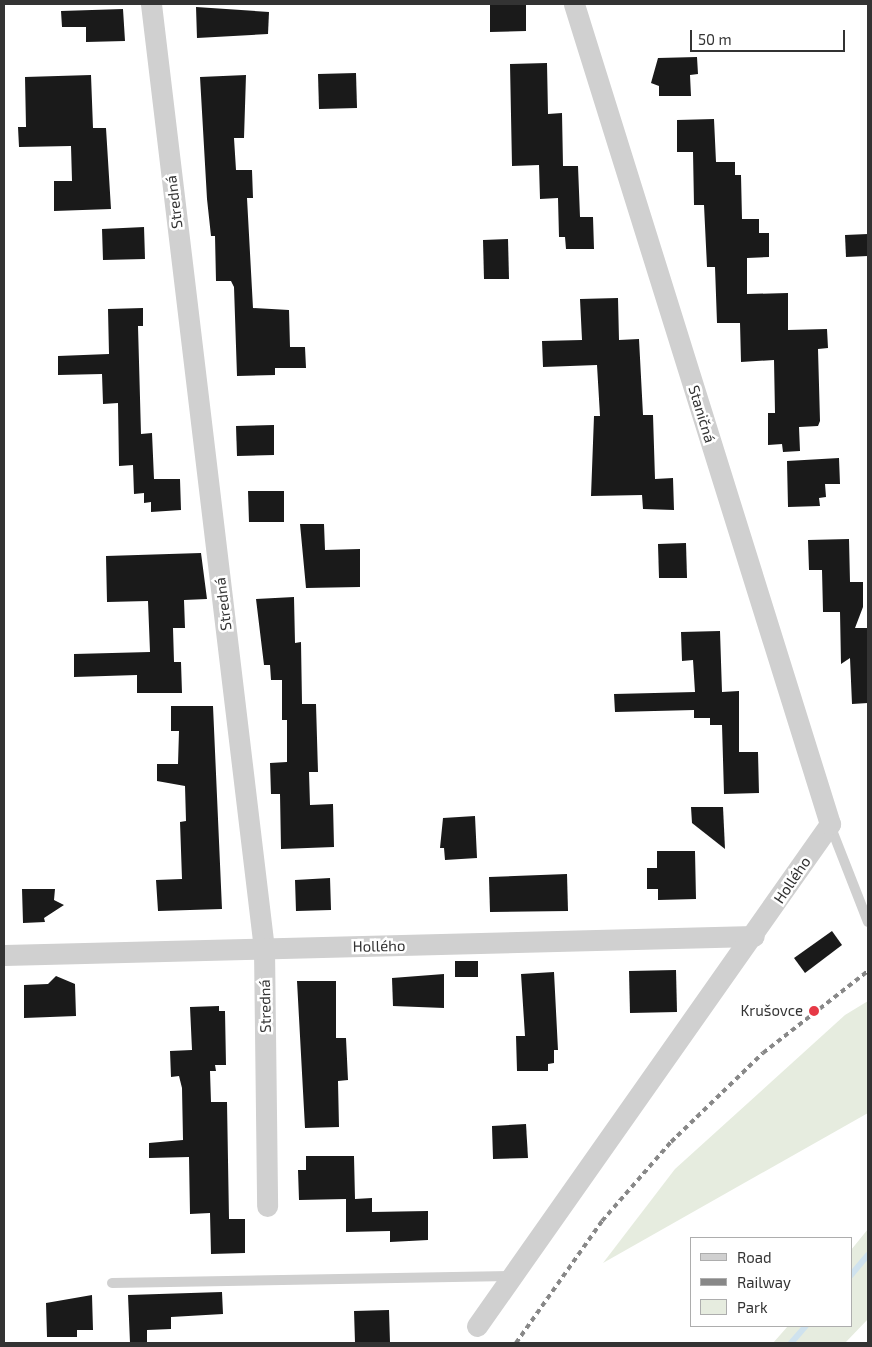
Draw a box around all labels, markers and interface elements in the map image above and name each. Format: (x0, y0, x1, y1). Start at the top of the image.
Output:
scale bar (692, 20, 847, 52)
text: 50 m (698, 30, 732, 48)
street label: Stredná (162, 174, 186, 230)
street label: Staničná (685, 383, 719, 445)
street label: Stredná (211, 576, 235, 632)
street label: Hollého (770, 853, 814, 907)
street label: Hollého (352, 937, 406, 955)
street label: Stredná (256, 979, 274, 1033)
place label: Krušovce (740, 1002, 803, 1020)
marker: Krušovce (807, 1004, 821, 1018)
legend (690, 1237, 852, 1327)
text: Road (737, 1248, 772, 1266)
text: Railway (737, 1273, 791, 1291)
text: Park (737, 1298, 768, 1316)

